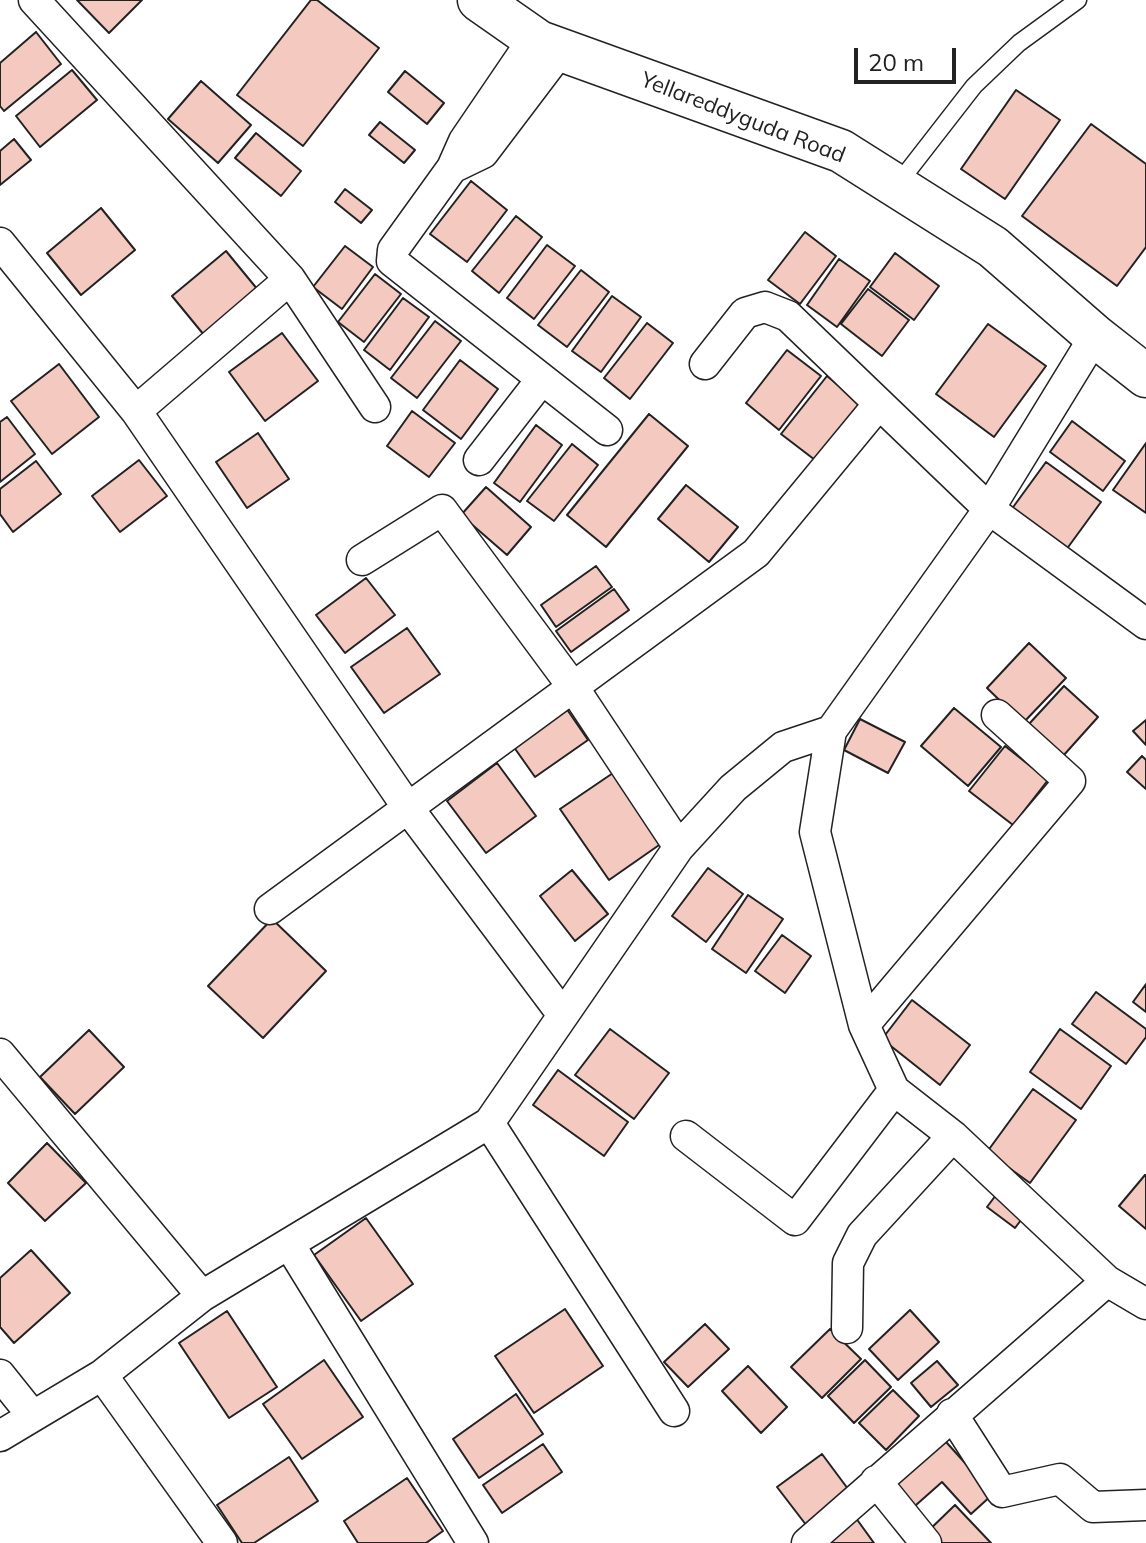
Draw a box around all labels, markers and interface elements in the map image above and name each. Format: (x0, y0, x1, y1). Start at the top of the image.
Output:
scale bar (858, 32, 960, 82)
text: 20 m (868, 47, 924, 77)
street label: Yellareddyguda Road (637, 67, 849, 169)

